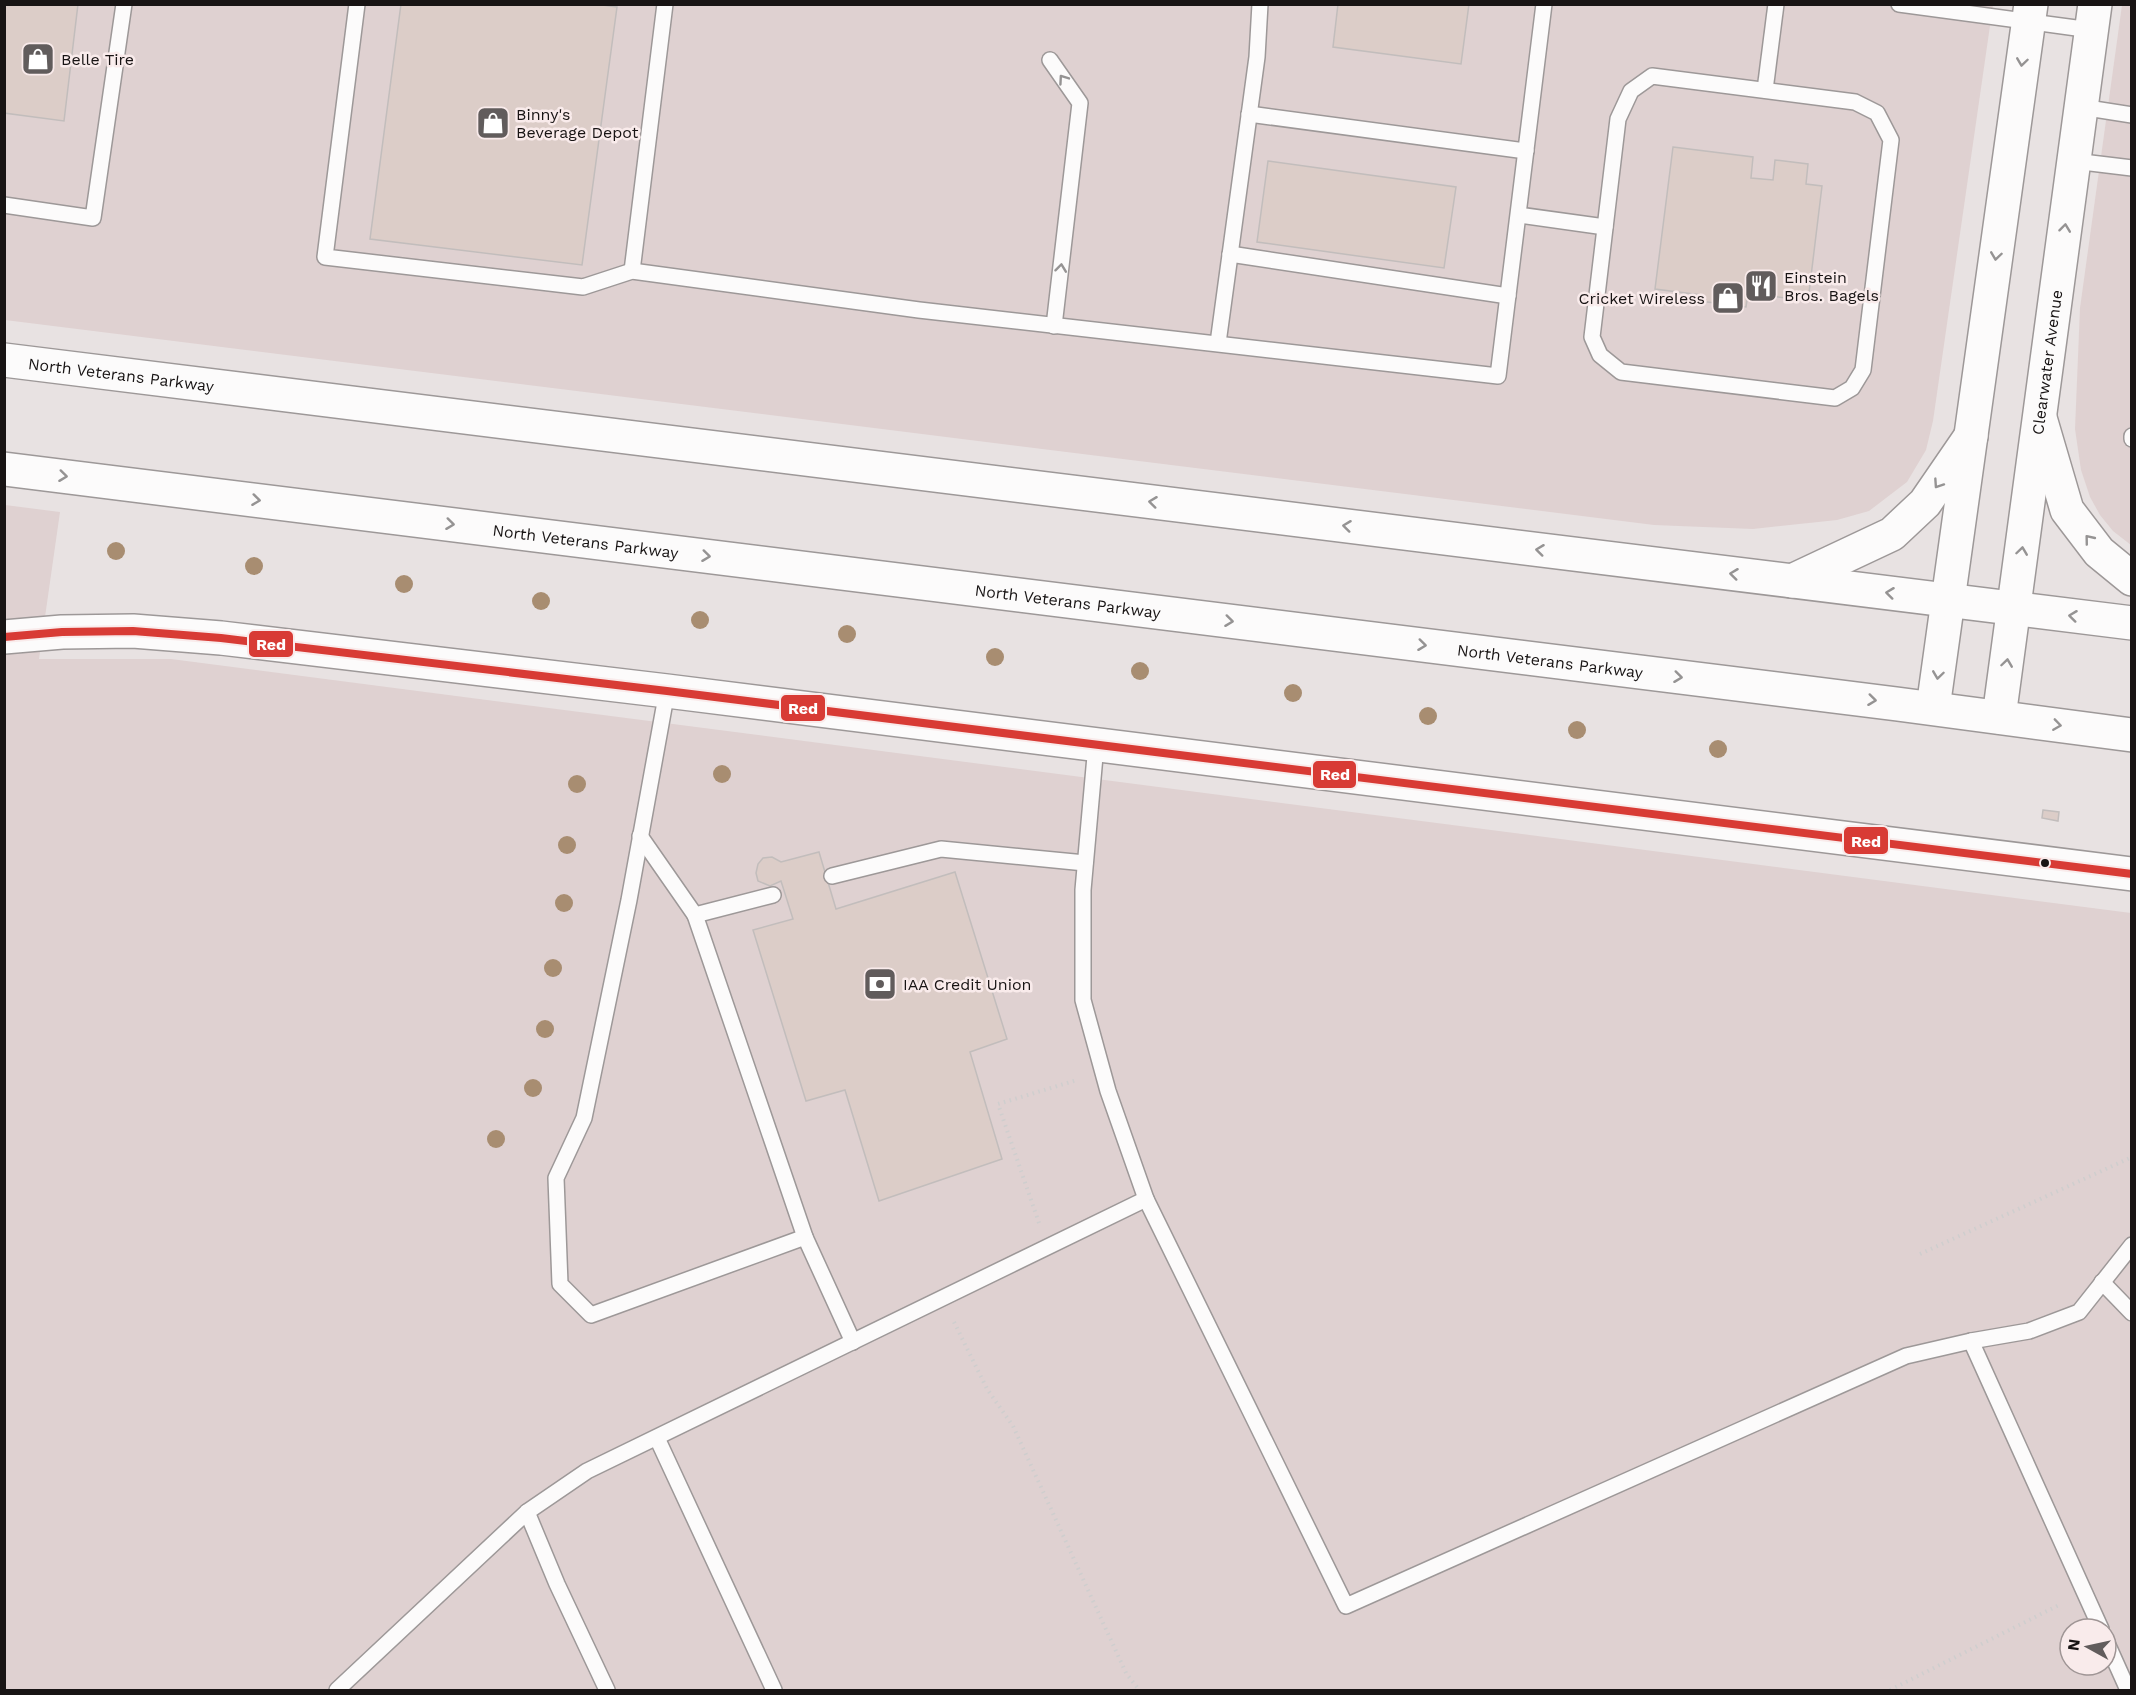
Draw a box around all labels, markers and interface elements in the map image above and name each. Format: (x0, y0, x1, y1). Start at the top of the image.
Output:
shop icon: Belle Tire (20, 41, 56, 77)
place label: Belle Tire (61, 50, 134, 69)
one-way arrow (2017, 58, 2029, 67)
one-way arrow (1059, 75, 1070, 86)
shop icon: Binny's Beverage Depot (475, 105, 511, 141)
place label: Binny's Beverage Depot (516, 105, 639, 142)
one-way arrow (2059, 223, 2071, 233)
one-way arrow (1990, 251, 2002, 260)
one-way arrow (1055, 263, 1067, 272)
restaurant icon: Einstein Bros. Bagels (1743, 268, 1779, 304)
place label: Einstein Bros. Bagels (1784, 268, 1879, 305)
shop icon: Cricket Wireless (1710, 280, 1746, 316)
street label: Clearwater Avenue (2028, 288, 2066, 436)
place label: Cricket Wireless (1579, 289, 1705, 308)
street label: North Veterans Parkway (27, 354, 216, 395)
one-way arrow (58, 469, 67, 481)
one-way arrow (1934, 478, 1945, 489)
one-way arrow (251, 493, 261, 506)
one-way arrow (1149, 496, 1158, 509)
one-way arrow (445, 517, 454, 530)
street label: North Veterans Parkway (492, 520, 680, 562)
one-way arrow (1342, 520, 1351, 533)
one-way arrow (2085, 535, 2096, 546)
one-way arrow (1536, 544, 1545, 557)
one-way arrow (2016, 546, 2028, 555)
one-way arrow (701, 549, 710, 562)
one-way arrow (1729, 568, 1738, 581)
street label: North Veterans Parkway (974, 580, 1163, 622)
one-way arrow (1886, 588, 1895, 600)
one-way arrow (2069, 611, 2078, 623)
one-way arrow (1224, 615, 1233, 627)
line badge: Red (248, 630, 294, 658)
text: Red (256, 635, 286, 654)
one-way arrow (1418, 638, 1427, 651)
street label: North Veterans Parkway (1456, 640, 1645, 682)
one-way arrow (2000, 658, 2012, 668)
one-way arrow (1674, 670, 1683, 682)
one-way arrow (1933, 671, 1945, 680)
line badge: Red (780, 694, 826, 722)
one-way arrow (1867, 694, 1876, 706)
text: Red (788, 699, 818, 718)
one-way arrow (2052, 719, 2062, 731)
line badge: Red (1312, 760, 1357, 789)
text: Red (1320, 765, 1350, 784)
line badge: Red (1843, 826, 1889, 855)
text: Red (1851, 832, 1881, 851)
unlabelled marker (2039, 857, 2051, 869)
bank icon: IAA Credit Union (862, 966, 898, 1002)
place label: IAA Credit Union (903, 975, 1032, 994)
north arrow (2058, 1617, 2118, 1677)
text: N (2063, 1638, 2084, 1652)

